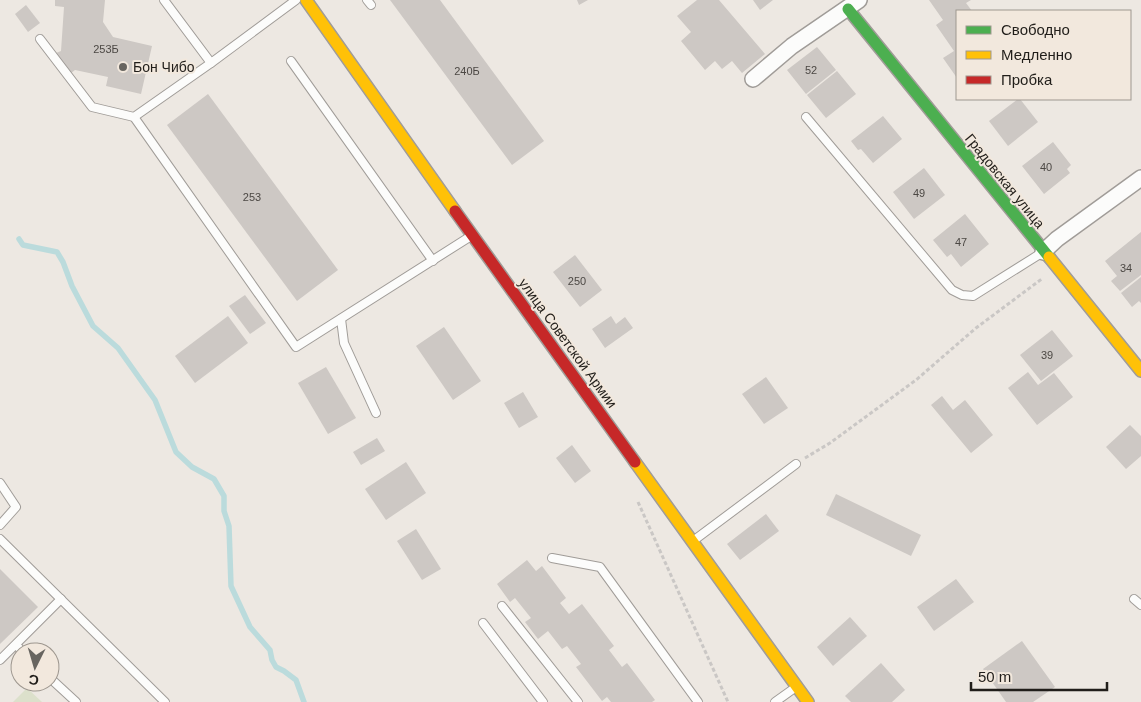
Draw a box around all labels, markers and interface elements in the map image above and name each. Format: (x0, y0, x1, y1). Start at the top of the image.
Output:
legend (956, 10, 1131, 100)
text: Свободно (1001, 21, 1070, 38)
house number: 253Б (93, 43, 119, 55)
text: Медленно (1001, 46, 1072, 63)
place label: Бон Чибо (133, 59, 195, 75)
marker: Бон Чибо (117, 61, 129, 73)
house number: 52 (805, 64, 817, 76)
house number: 240Б (454, 65, 480, 77)
text: Пробка (1001, 71, 1053, 88)
street label: Градовская улица (962, 131, 1048, 232)
house number: 40 (1040, 161, 1052, 173)
house number: 49 (913, 187, 925, 199)
house number: 253 (243, 191, 261, 203)
house number: 47 (955, 236, 967, 248)
house number: 34 (1120, 262, 1132, 274)
street label: улица Советской Армии (516, 275, 620, 411)
house number: 250 (568, 275, 586, 287)
house number: 39 (1041, 349, 1053, 361)
north arrow (10, 642, 60, 692)
scale bar (971, 660, 1107, 692)
text: 50 m (978, 668, 1011, 685)
text: С (28, 672, 40, 688)

